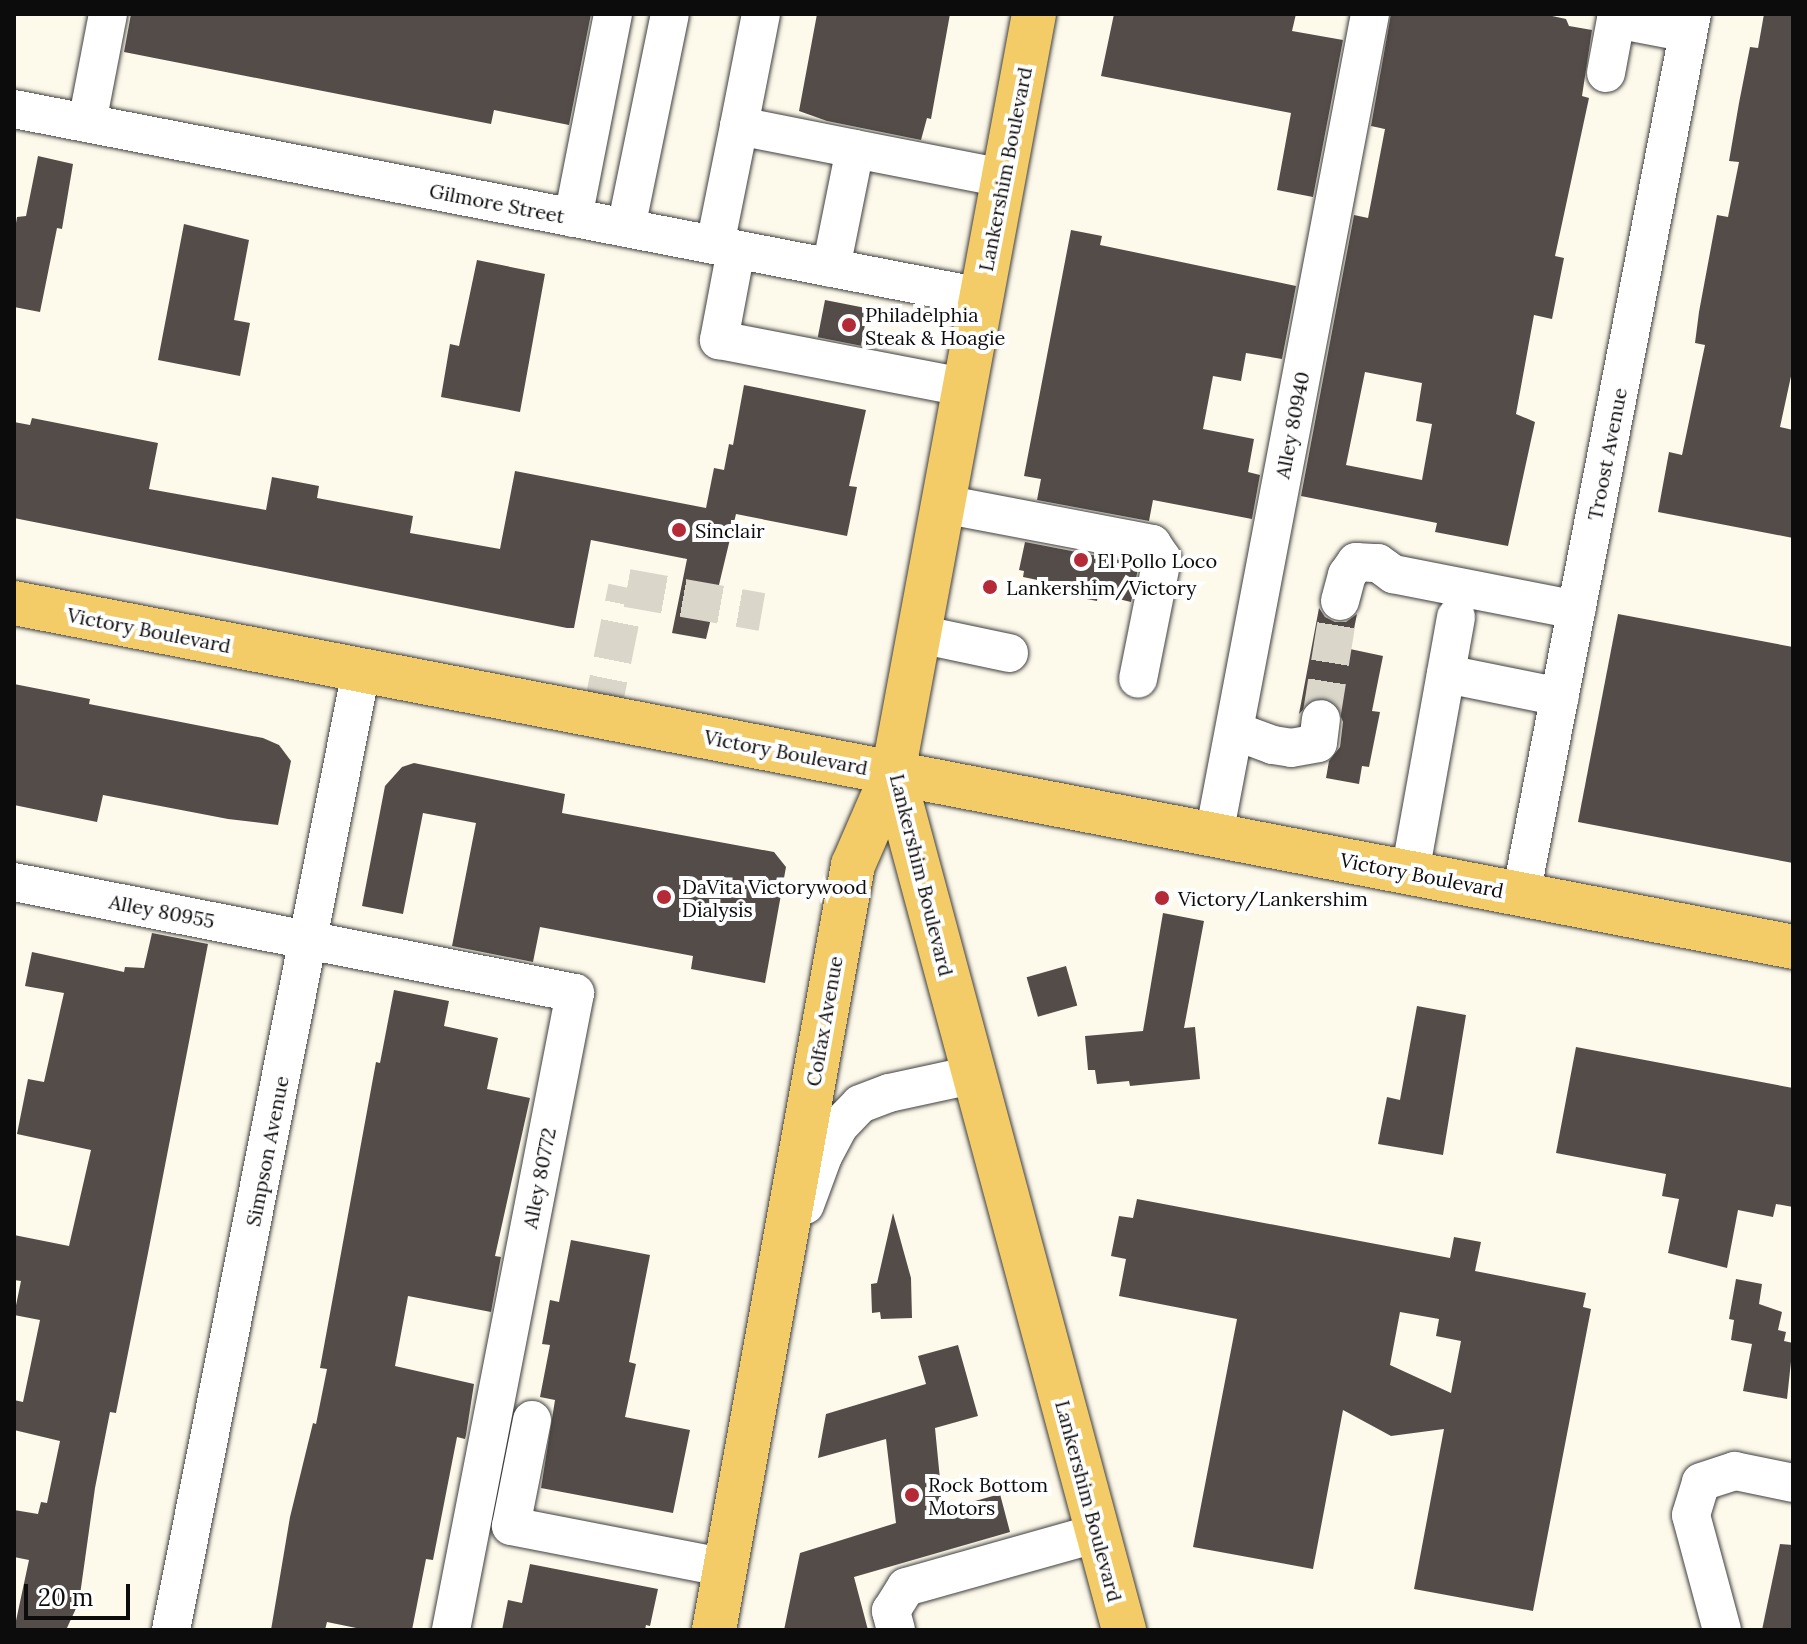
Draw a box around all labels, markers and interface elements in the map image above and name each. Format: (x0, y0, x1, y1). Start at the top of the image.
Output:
street label: Lankershim Boulevard (973, 65, 1037, 273)
street label: Gilmore Street (427, 178, 567, 228)
place label: Philadelphia Steak & Hoagie (865, 302, 1005, 349)
marker: Philadelphia Steak & Hoagie (840, 316, 858, 334)
street label: Alley 80940 (1270, 369, 1314, 481)
street label: Troost Avenue (1582, 386, 1632, 522)
place label: Sinclair (695, 518, 765, 542)
marker: Sinclair (670, 521, 688, 539)
place label: El Pollo Loco (1097, 548, 1217, 572)
marker: El Pollo Loco (1072, 551, 1090, 569)
place label: Lankershim/Victory (1006, 575, 1197, 599)
marker: Lankershim/Victory (981, 578, 999, 596)
street label: Victory Boulevard (65, 602, 233, 658)
street label: Victory Boulevard (702, 724, 870, 780)
street label: Lankershim Boulevard (885, 771, 959, 979)
street label: Victory Boulevard (1338, 847, 1506, 903)
place label: DaVita Victorywood Dialysis (682, 874, 867, 921)
marker: DaVita Victorywood Dialysis (653, 886, 675, 908)
place label: Victory/Lankershim (1178, 886, 1368, 910)
street label: Alley 80955 (107, 889, 217, 933)
marker: Victory/Lankershim (1153, 889, 1171, 907)
street label: Colfax Avenue (801, 954, 847, 1088)
street label: Simpson Avenue (241, 1074, 293, 1228)
street label: Alley 80772 (517, 1125, 561, 1231)
street label: Lankershim Boulevard (1051, 1398, 1127, 1604)
place label: Rock Bottom Motors (928, 1472, 1048, 1519)
marker: Rock Bottom Motors (903, 1486, 921, 1504)
scale bar (28, 1568, 134, 1618)
text: 20 m (38, 1582, 94, 1613)

